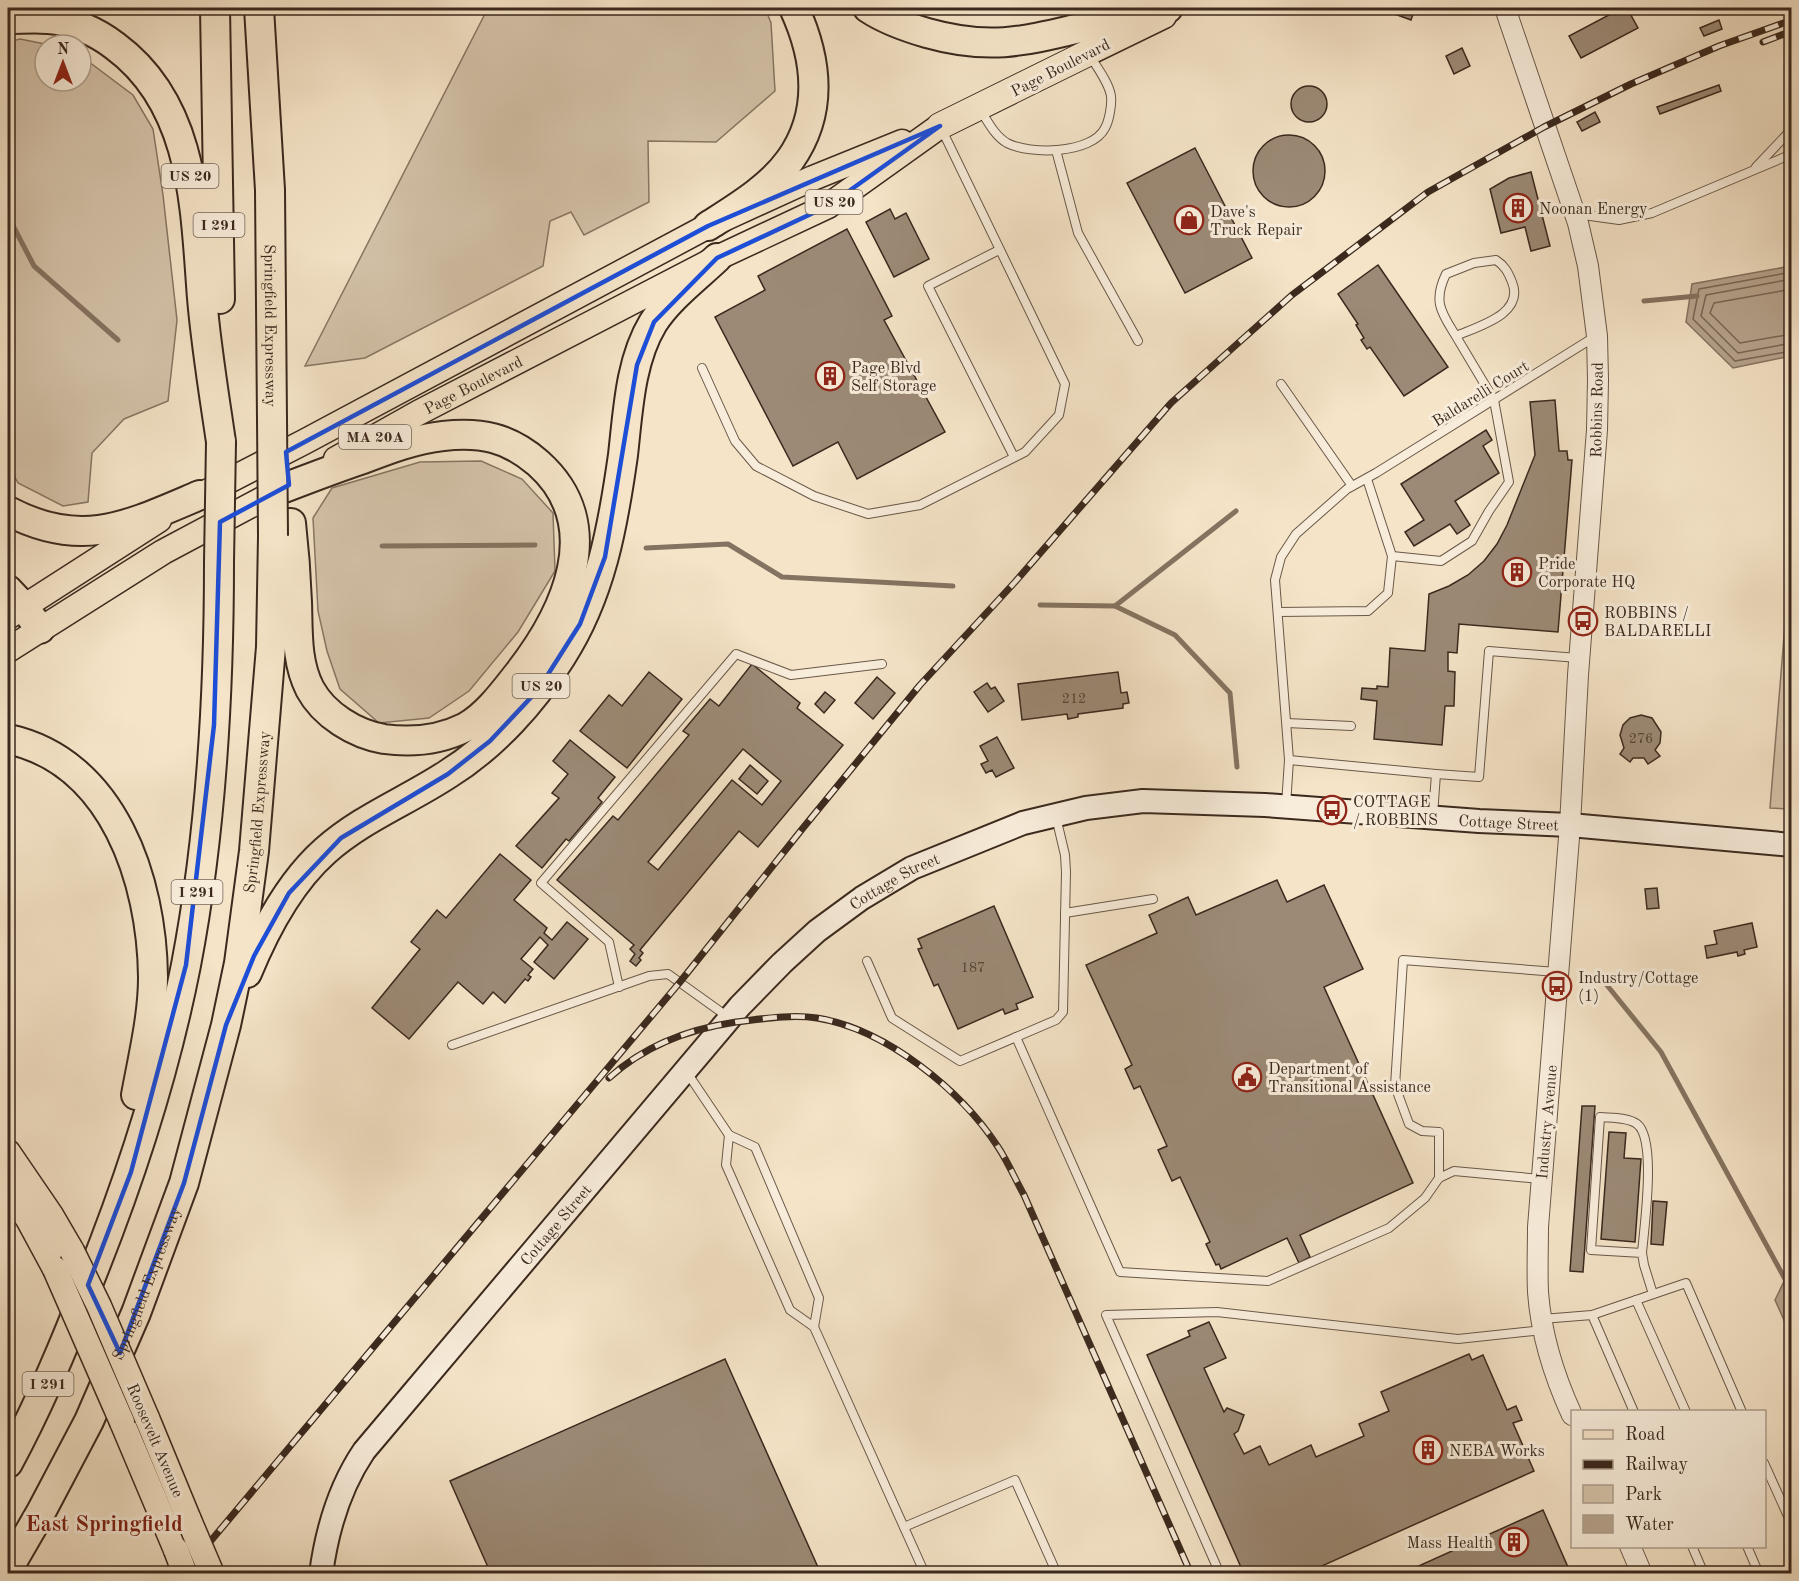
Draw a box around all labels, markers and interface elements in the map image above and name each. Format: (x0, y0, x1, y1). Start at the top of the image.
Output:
north arrow (33, 33, 93, 93)
street label: Page Boulevard (1009, 37, 1113, 101)
text: N (57, 42, 70, 58)
road number: US 20 (162, 164, 219, 188)
road number: US 20 (806, 190, 862, 214)
building icon: Noonan Energy (1502, 192, 1534, 224)
place label: Noonan Energy (1539, 202, 1648, 218)
shop icon: Dave's Truck Repair (1173, 204, 1205, 236)
place label: Dave's Truck Repair (1210, 205, 1303, 239)
road number: I 291 (194, 213, 244, 237)
street label: Springfield Expressway (260, 244, 278, 408)
street label: Page Boulevard (422, 354, 526, 418)
street label: Baldarelli Court (1430, 358, 1532, 431)
building icon: Page Blvd Self Storage (814, 360, 846, 392)
place label: Page Blvd Self Storage (851, 361, 936, 395)
street label: Robbins Road (1589, 362, 1607, 458)
road number: MA 20A (339, 425, 411, 449)
building icon: Pride Corporate HQ (1501, 556, 1533, 588)
place label: Pride Corporate HQ (1538, 557, 1635, 591)
bus stop icon: ROBBINS / BALDARELLI (1567, 605, 1599, 637)
place label: ROBBINS / BALDARELLI (1604, 606, 1711, 640)
road number: US 20 (512, 674, 570, 698)
house number: 212 (1062, 692, 1086, 706)
street label: Springfield Expressway (242, 730, 274, 894)
house number: 276 (1629, 732, 1653, 746)
bus stop icon: COTTAGE / ROBBINS (1316, 794, 1348, 826)
place label: COTTAGE / ROBBINS (1353, 795, 1438, 829)
street label: Cottage Street (1458, 813, 1560, 835)
street label: Cottage Street (847, 852, 943, 914)
road number: I 291 (172, 880, 222, 904)
house number: 187 (961, 961, 985, 975)
bus stop icon: Industry/Cottage (1) (1541, 970, 1573, 1002)
place label: Industry/Cottage (1) (1578, 971, 1698, 1005)
public building icon: Department of Transitional Assistance (1231, 1061, 1263, 1093)
place label: Department of Transitional Assistance (1268, 1062, 1431, 1096)
street label: Industry Avenue (1535, 1064, 1561, 1180)
street label: Cottage Street (518, 1182, 596, 1269)
street label: Springfield Expressway (111, 1204, 185, 1363)
road number: I 291 (22, 1372, 74, 1396)
street label: Roosevelt Avenue (123, 1382, 185, 1500)
legend (1571, 1410, 1766, 1548)
text: Road (1625, 1426, 1665, 1444)
building icon: NEBA Works (1412, 1434, 1444, 1466)
place label: NEBA Works (1449, 1444, 1545, 1460)
text: Railway (1625, 1456, 1688, 1474)
text: Park (1625, 1486, 1662, 1504)
district label: East Springfield (25, 1514, 183, 1536)
text: Water (1625, 1516, 1674, 1534)
building icon: Mass Health (1498, 1526, 1530, 1558)
place label: Mass Health (1407, 1536, 1493, 1552)

